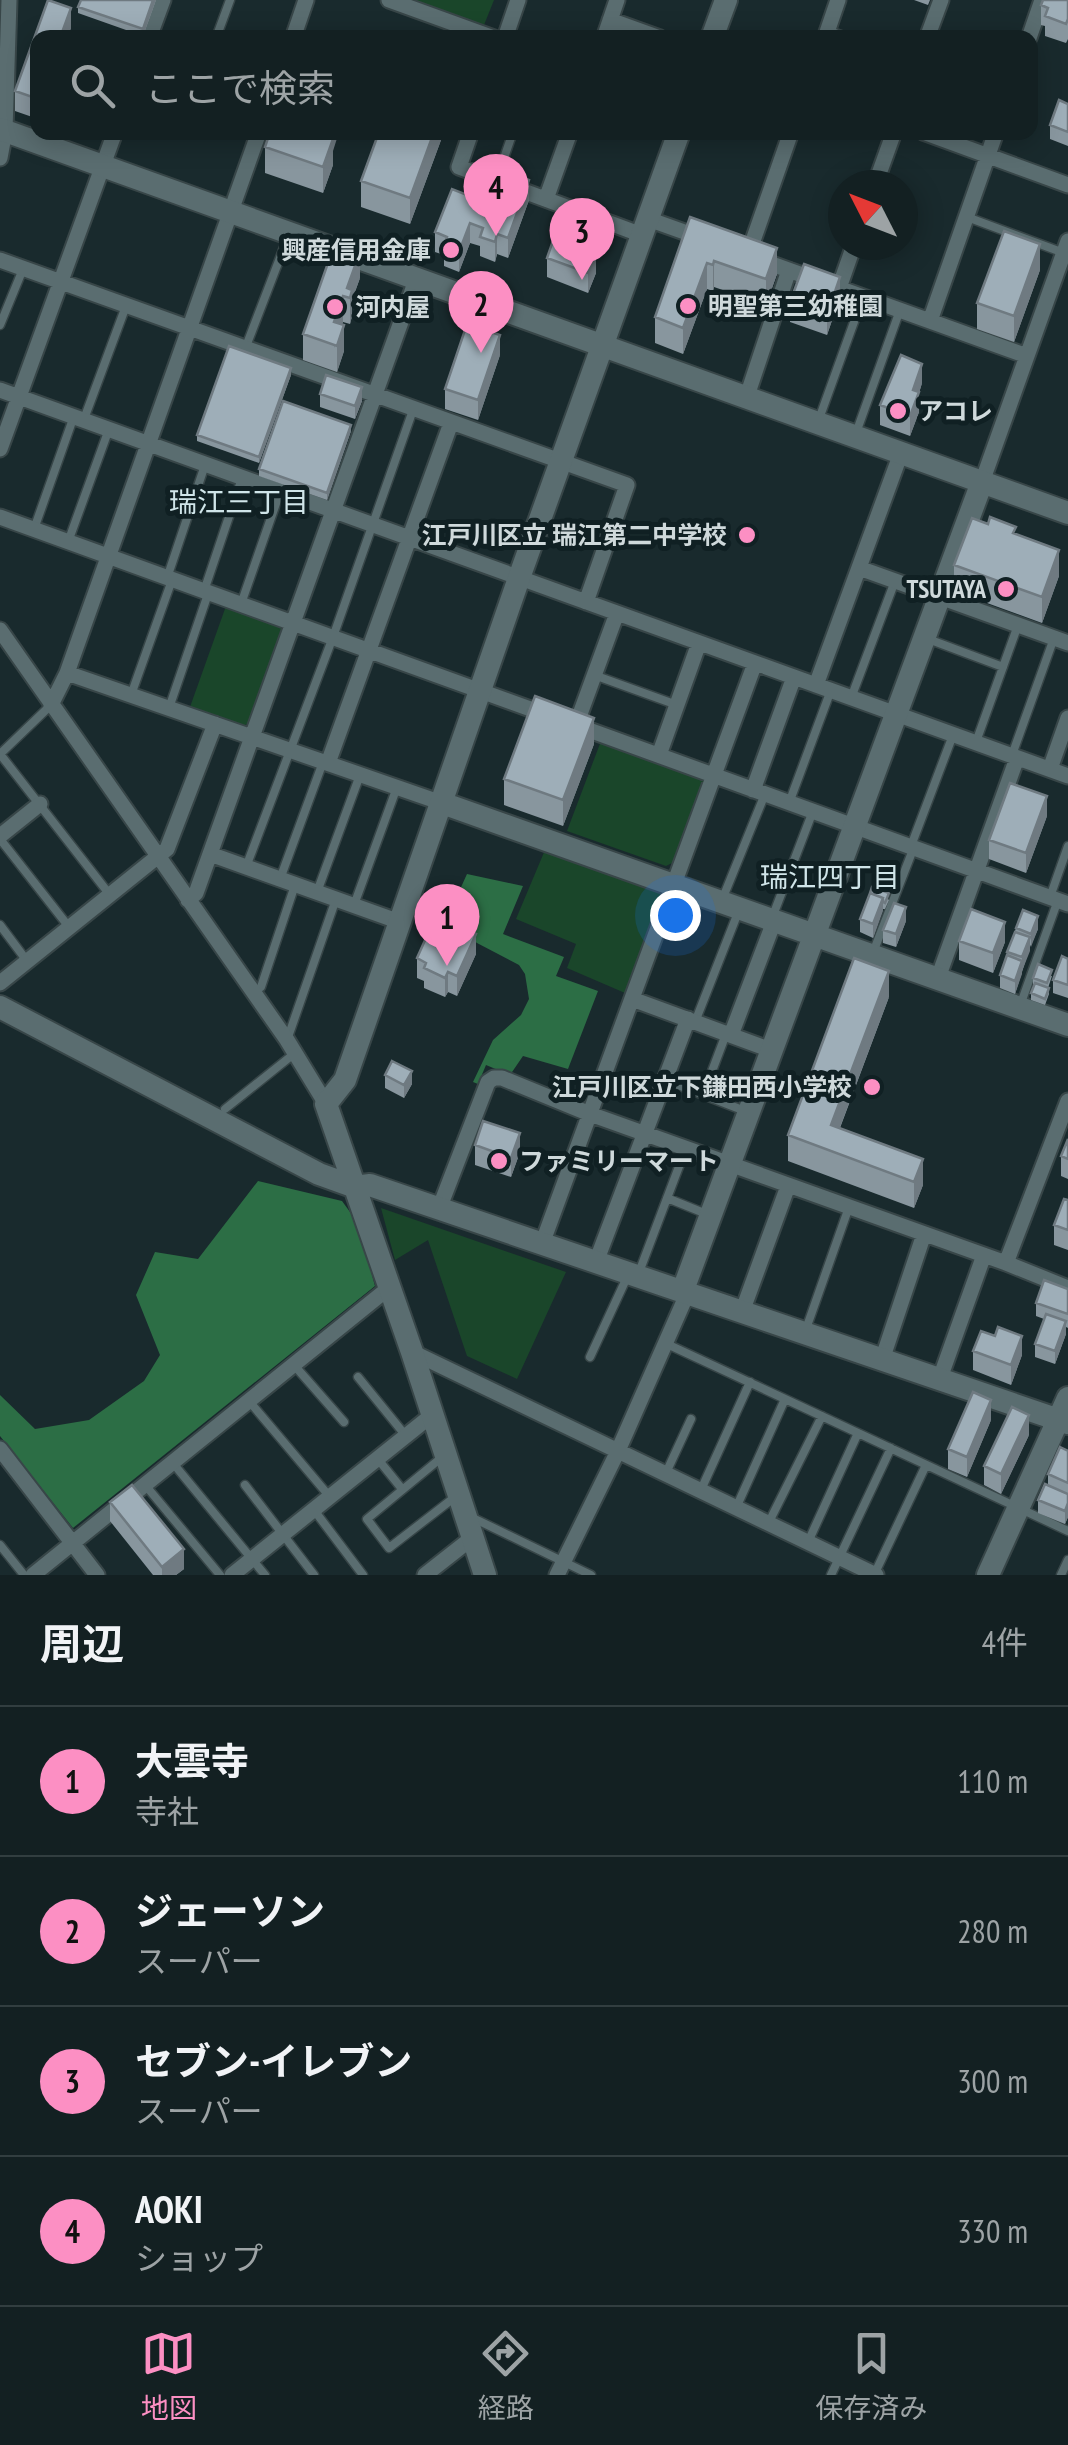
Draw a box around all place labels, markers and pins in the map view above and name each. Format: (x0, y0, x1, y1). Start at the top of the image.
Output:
pin: 4 (464, 154, 528, 236)
pin: 3 (550, 198, 614, 280)
place label: 興産信用金庫 (281, 234, 431, 266)
marker: 興産信用金庫 (440, 239, 462, 261)
pin: 2 (448, 270, 514, 353)
place label: 明聖第三幼稚園 (708, 290, 883, 322)
place label: 河内屋 (355, 291, 430, 323)
marker: 明聖第三幼稚園 (677, 295, 699, 317)
marker: 河内屋 (324, 296, 346, 318)
place label: アコレ (918, 395, 993, 427)
marker: アコレ (887, 400, 909, 422)
place label: 江戸川区立 瑞江第二中学校 (422, 519, 727, 551)
marker: 江戸川区立 瑞江第二中学校 (736, 524, 758, 546)
place label: TSUTAYA (906, 573, 986, 605)
marker: TSUTAYA (995, 578, 1017, 600)
pin: 1 (414, 884, 480, 966)
place label: 江戸川区立下鎌田西小学校 (552, 1071, 852, 1103)
marker: 江戸川区立下鎌田西小学校 (861, 1076, 883, 1098)
place label: ファミリーマート (519, 1145, 719, 1177)
marker: ファミリーマート (488, 1150, 510, 1172)

